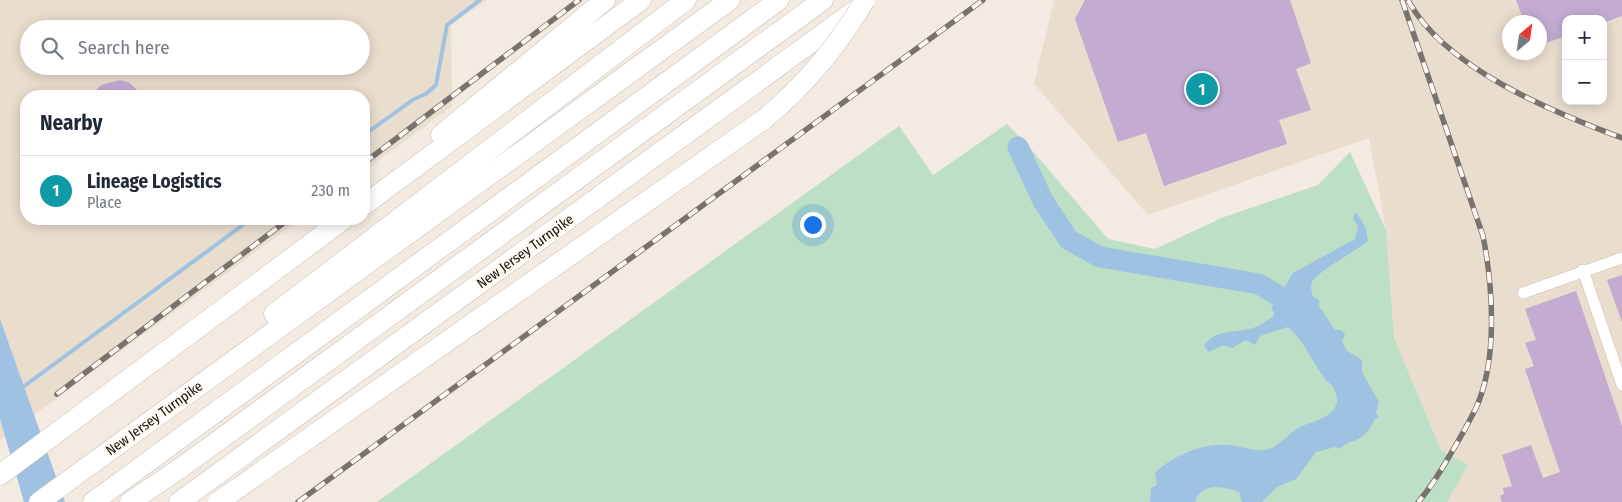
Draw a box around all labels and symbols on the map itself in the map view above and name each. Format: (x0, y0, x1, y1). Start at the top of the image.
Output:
north arrow (1502, 15, 1547, 60)
pin: 1 (1186, 70, 1218, 108)
street label: New Jersey Turnpike (474, 211, 577, 292)
your location (800, 212, 826, 238)
street label: New Jersey Turnpike (103, 378, 206, 459)

